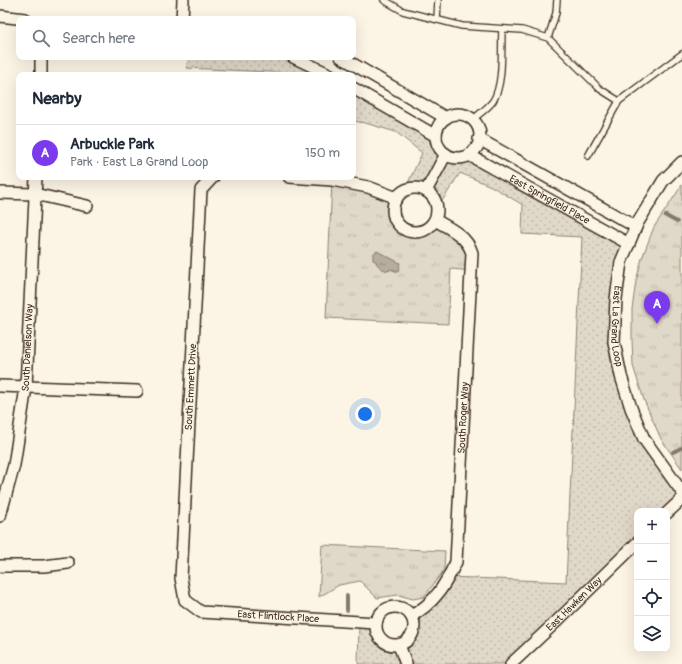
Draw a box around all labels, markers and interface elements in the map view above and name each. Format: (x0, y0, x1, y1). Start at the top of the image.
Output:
search box (16, 16, 356, 60)
icon: search (30, 27, 52, 49)
text: Search here (62, 29, 135, 48)
text: Nearby (32, 88, 81, 109)
text: Arbuckle Park (70, 135, 154, 154)
text: A (41, 145, 49, 161)
text: 150 m (305, 145, 340, 161)
text: Park · East La Grand Loop (70, 154, 209, 170)
street label: East Springfield Place (507, 173, 592, 227)
street label: East La Grand Loop (608, 285, 625, 368)
pin: A (644, 291, 670, 324)
street label: South Danielson Way (19, 303, 36, 392)
street label: South Emmett Drive (183, 343, 199, 431)
street label: South Roger Way (456, 381, 471, 454)
your location (355, 404, 375, 424)
map controls (634, 508, 670, 652)
button: + (634, 508, 670, 544)
button: − (634, 544, 670, 580)
street label: East Hawken Way (544, 574, 605, 634)
button: locate (634, 580, 670, 616)
street label: East Flintlock Place (237, 608, 320, 625)
button: layers (634, 616, 670, 652)

